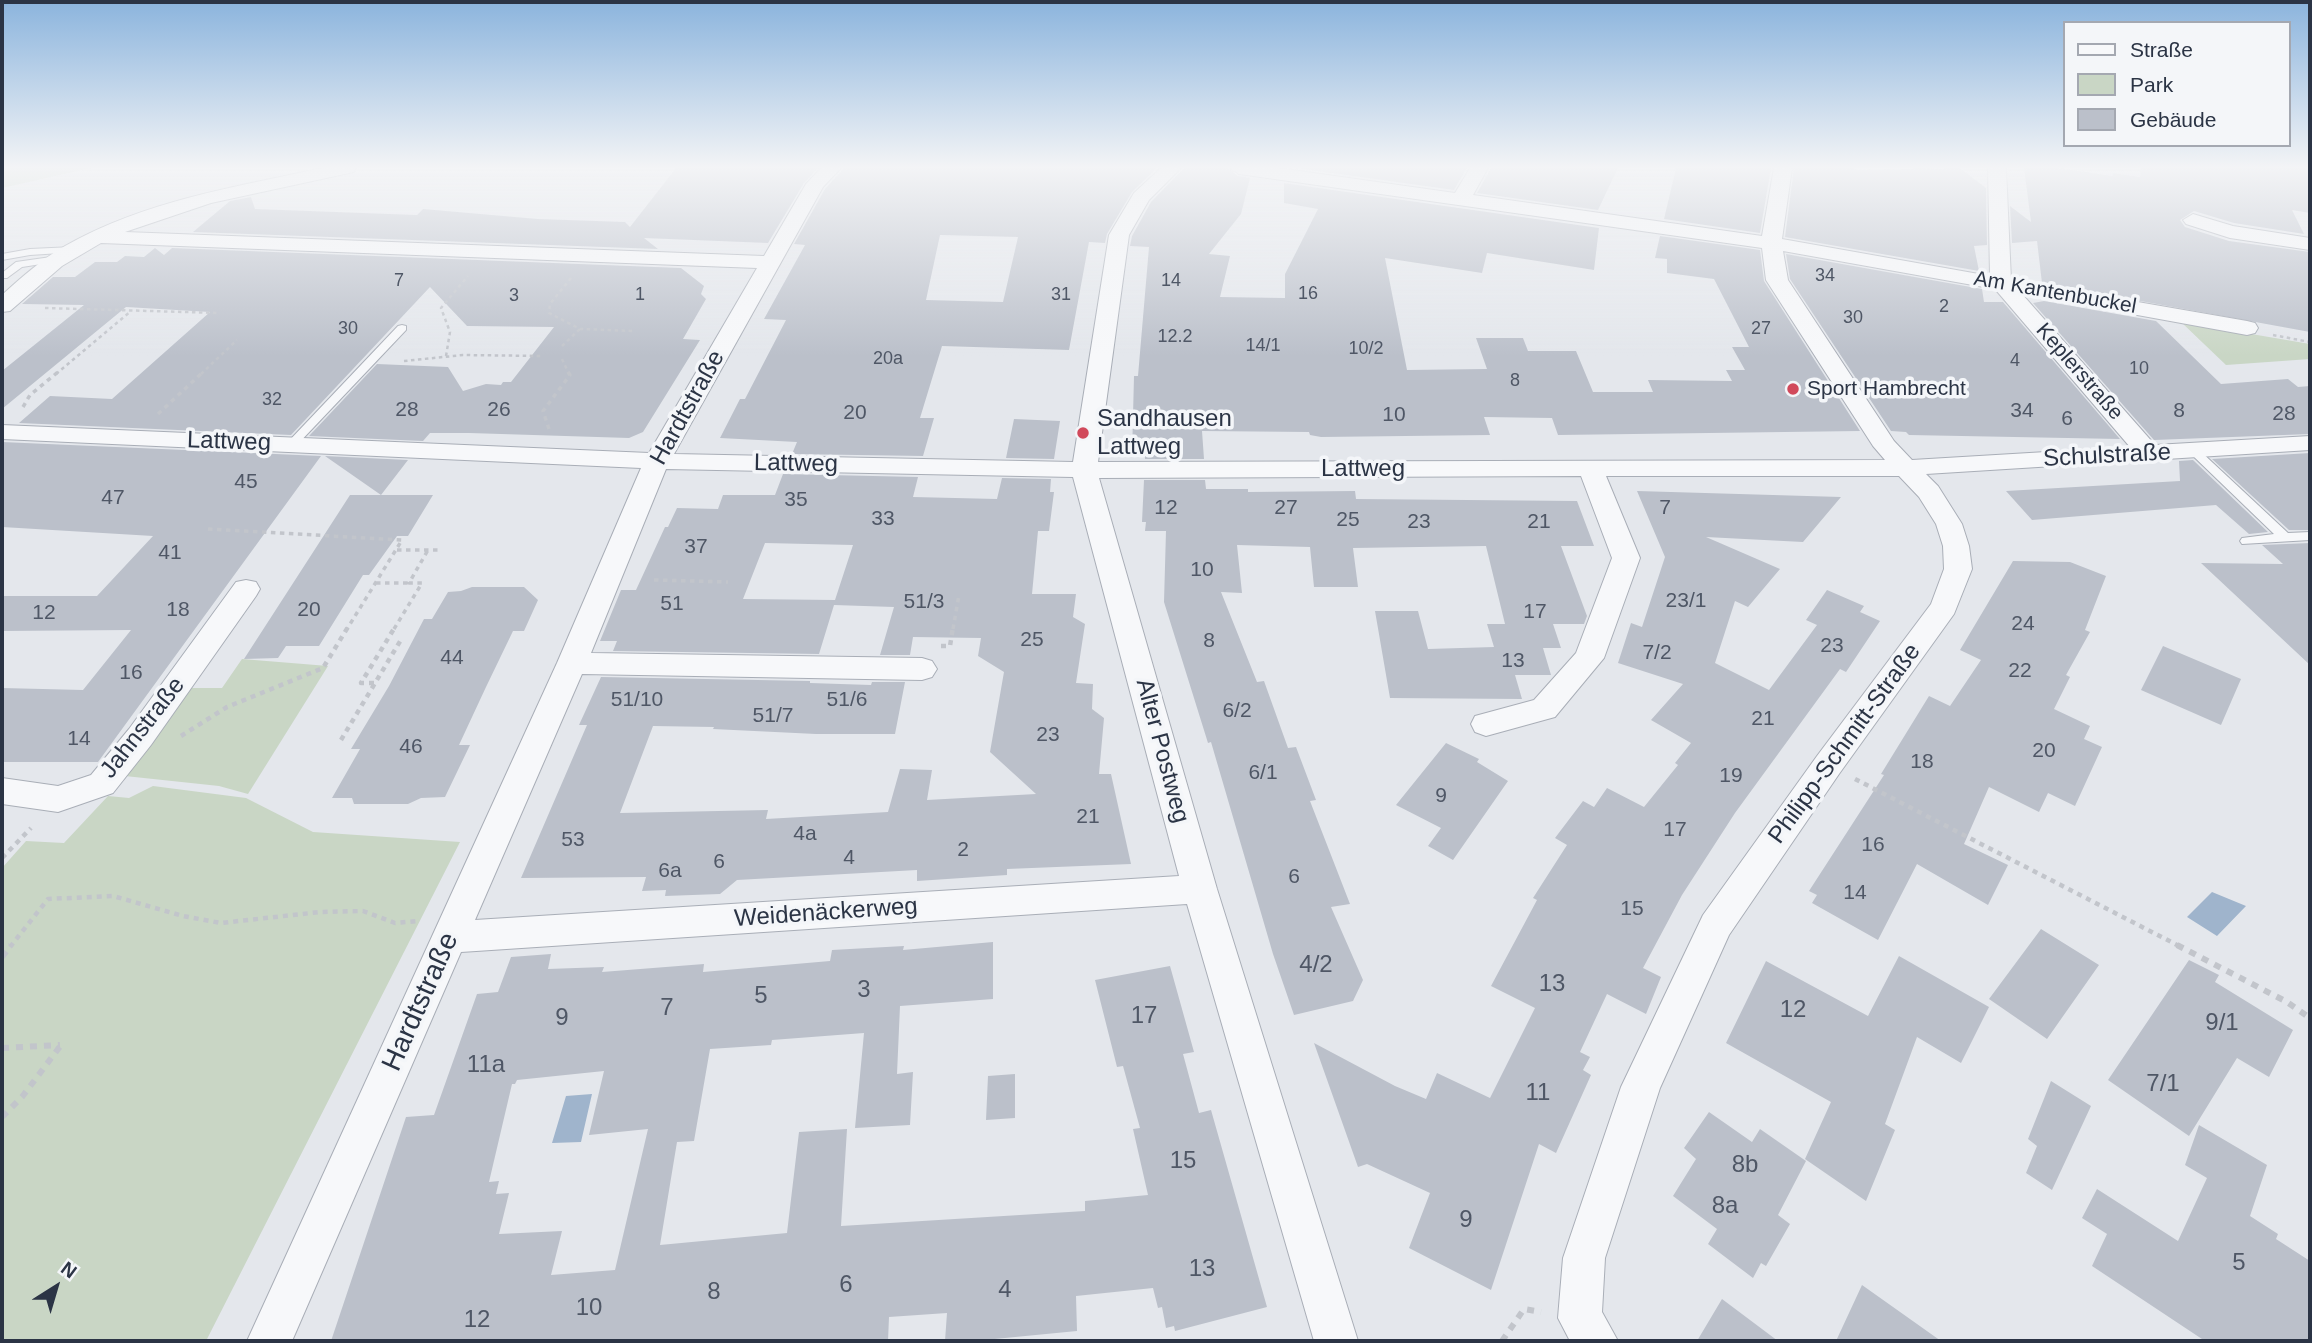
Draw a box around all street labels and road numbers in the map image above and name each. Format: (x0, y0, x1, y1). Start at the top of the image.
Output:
street label: Am Kantenbuckel (1972, 266, 2138, 320)
street label: Keplerstraße (2030, 318, 2128, 426)
street label: Hardtstraße (645, 346, 731, 470)
street label: Lattweg (186, 426, 272, 458)
street label: Schulstraße (2042, 438, 2172, 474)
street label: Lattweg (754, 449, 838, 479)
street label: Lattweg (1321, 455, 1405, 483)
street label: Philipp-Schmitt-Straße (1763, 638, 1927, 850)
street label: Jahnstraße (95, 672, 191, 784)
street label: Alter Postweg (1129, 676, 1195, 826)
street label: Weidenäckerweg (733, 892, 919, 934)
street label: Hardtstraße (376, 928, 466, 1076)

